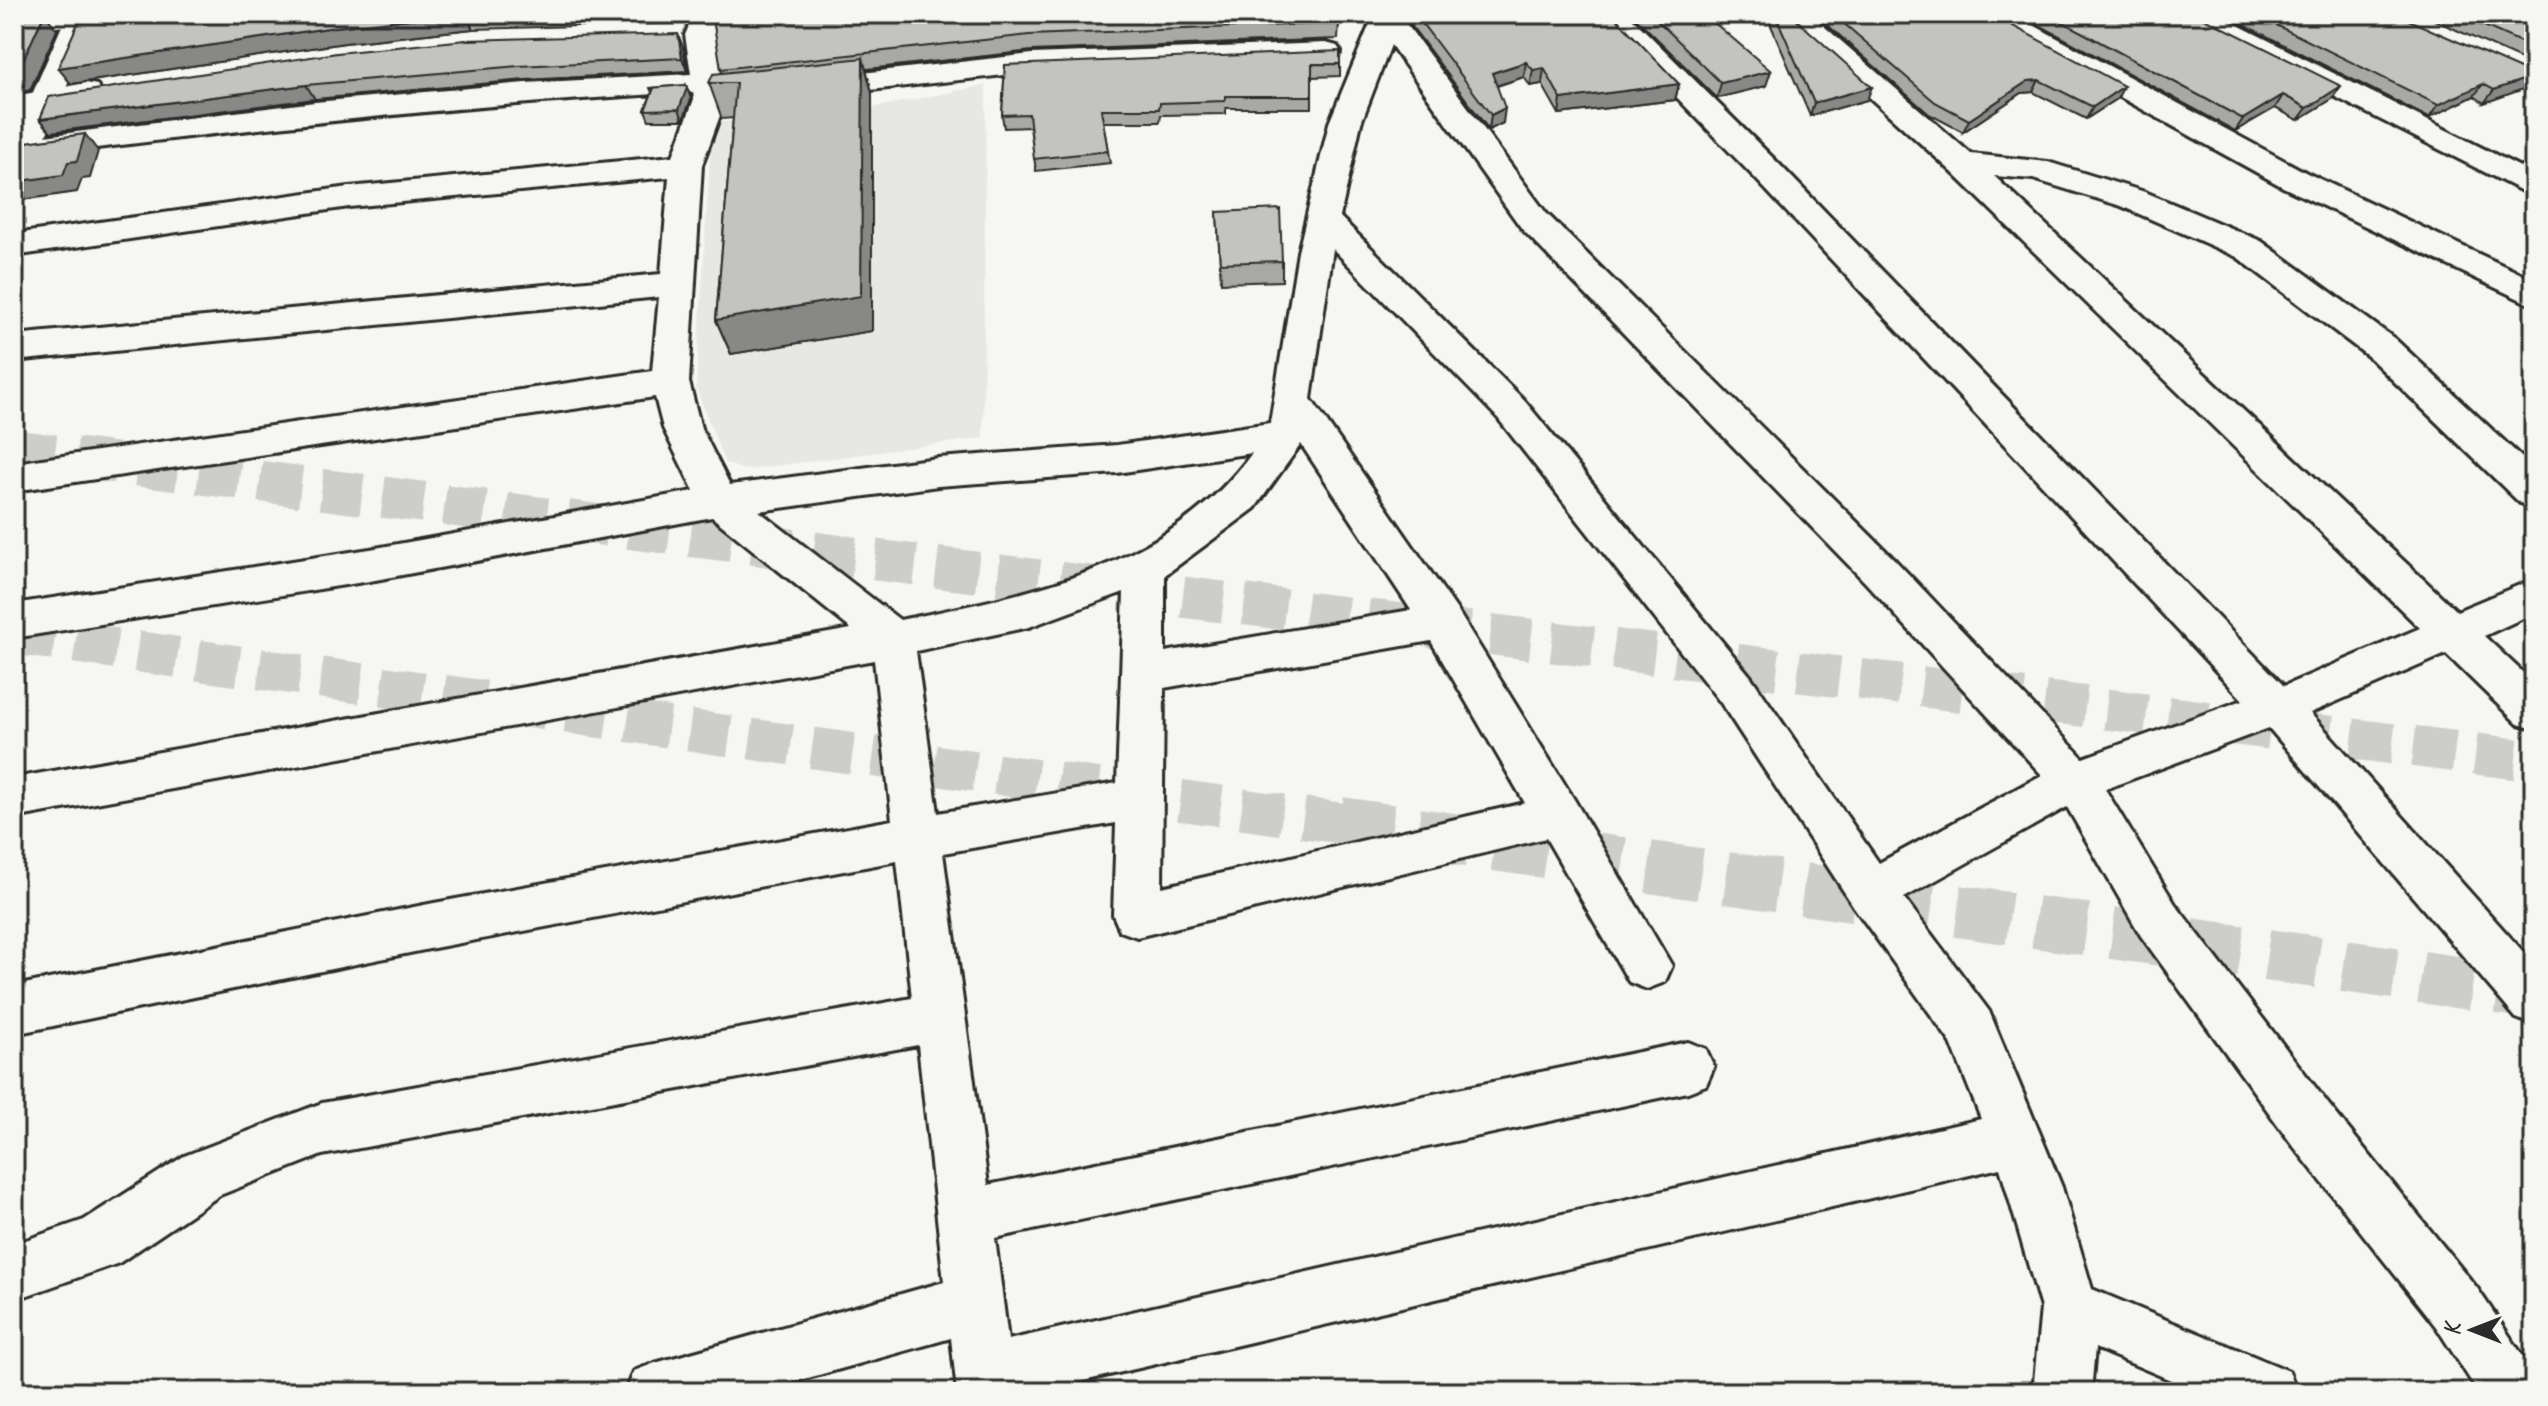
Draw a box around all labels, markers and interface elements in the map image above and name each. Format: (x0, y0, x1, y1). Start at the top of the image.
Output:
north arrow (2432, 1290, 2512, 1370)
text: K (2439, 1320, 2467, 1336)

